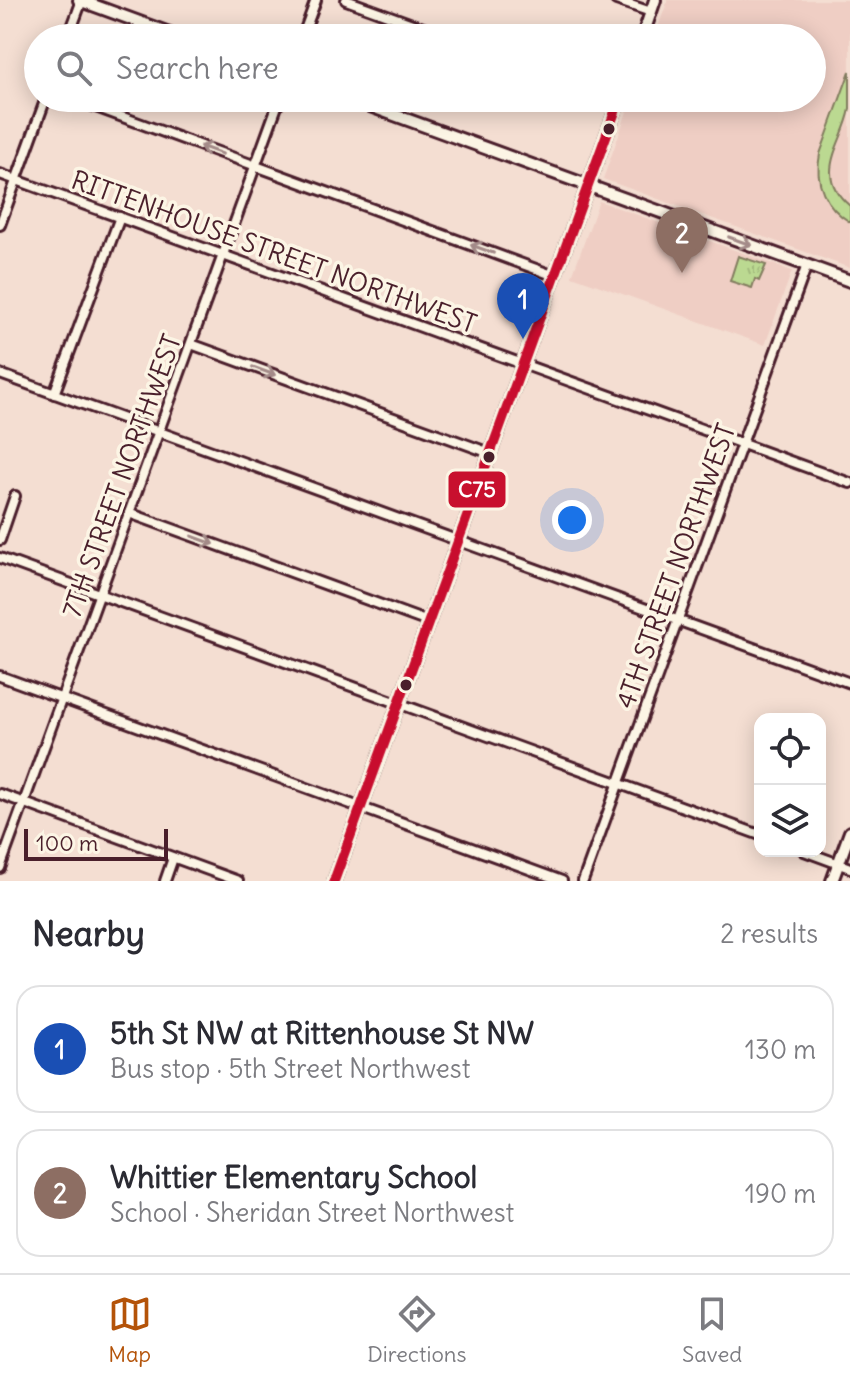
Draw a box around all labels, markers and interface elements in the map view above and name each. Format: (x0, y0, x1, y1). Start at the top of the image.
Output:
search box (24, 24, 826, 112)
icon: search (52, 46, 96, 90)
text: Search here (116, 49, 279, 87)
unlabelled marker (601, 121, 617, 137)
one-way arrow (199, 141, 224, 156)
street label: RITTENHOUSE STREET NORTHWEST (67, 163, 481, 340)
pin: 2 (656, 207, 708, 273)
one-way arrow (727, 235, 752, 249)
one-way arrow (470, 240, 495, 255)
pin: 1 (497, 273, 549, 339)
street label: 7TH STREET NORTHWEST (55, 330, 188, 622)
one-way arrow (251, 365, 276, 379)
street label: 4TH STREET NORTHWEST (609, 419, 743, 713)
unlabelled marker (481, 449, 497, 465)
line badge: C75 (447, 470, 507, 509)
text: C75 (458, 475, 496, 503)
your location (552, 500, 592, 540)
one-way arrow (190, 534, 215, 549)
unlabelled marker (398, 677, 414, 693)
map controls (754, 713, 826, 857)
button: locate (754, 713, 826, 785)
button: layers (754, 785, 826, 857)
scale bar (24, 825, 168, 861)
text: 100 m (36, 829, 98, 857)
text: Nearby (32, 912, 145, 955)
text: 2 results (720, 917, 818, 950)
text: 5th St NW at Rittenhouse St NW (110, 1014, 534, 1052)
text: 1 (55, 1033, 65, 1066)
text: 130 m (745, 1033, 816, 1066)
text: Bus stop · 5th Street Northwest (110, 1052, 470, 1085)
text: Whittier Elementary School (110, 1158, 477, 1196)
text: 2 (53, 1177, 67, 1210)
text: 190 m (745, 1177, 816, 1210)
text: School · Sheridan Street Northwest (110, 1196, 514, 1229)
tab: Map (108, 1292, 152, 1368)
tab: Directions (367, 1292, 467, 1368)
tab: Saved (682, 1292, 742, 1368)

